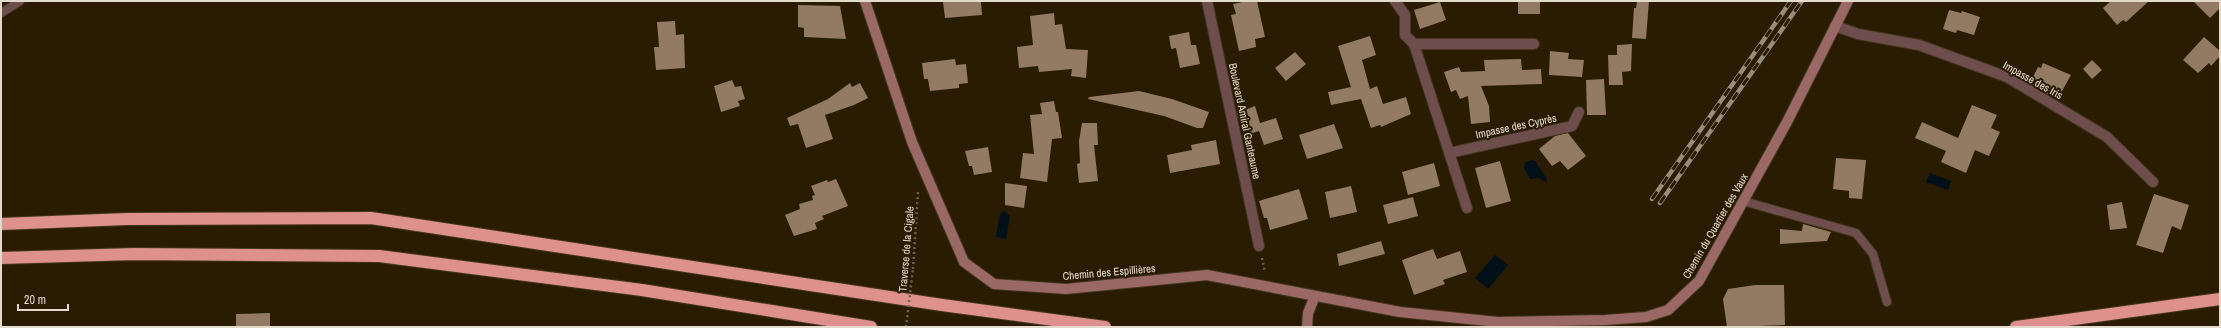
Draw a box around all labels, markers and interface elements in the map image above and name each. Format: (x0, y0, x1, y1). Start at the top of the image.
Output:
street label: Impasse des Iris (2001, 58, 2066, 102)
street label: Boulevard Amiral Ganteaume (1226, 62, 1264, 180)
street label: Impasse des Cyprès (1474, 111, 1558, 141)
street label: Chemin du Quartier des Vaux (1679, 170, 1751, 281)
street label: Traverse de la Cigale (895, 206, 917, 292)
street label: Chemin des Espillières (1062, 261, 1157, 283)
scale bar (18, 286, 68, 312)
text: 20 m (24, 292, 46, 308)

